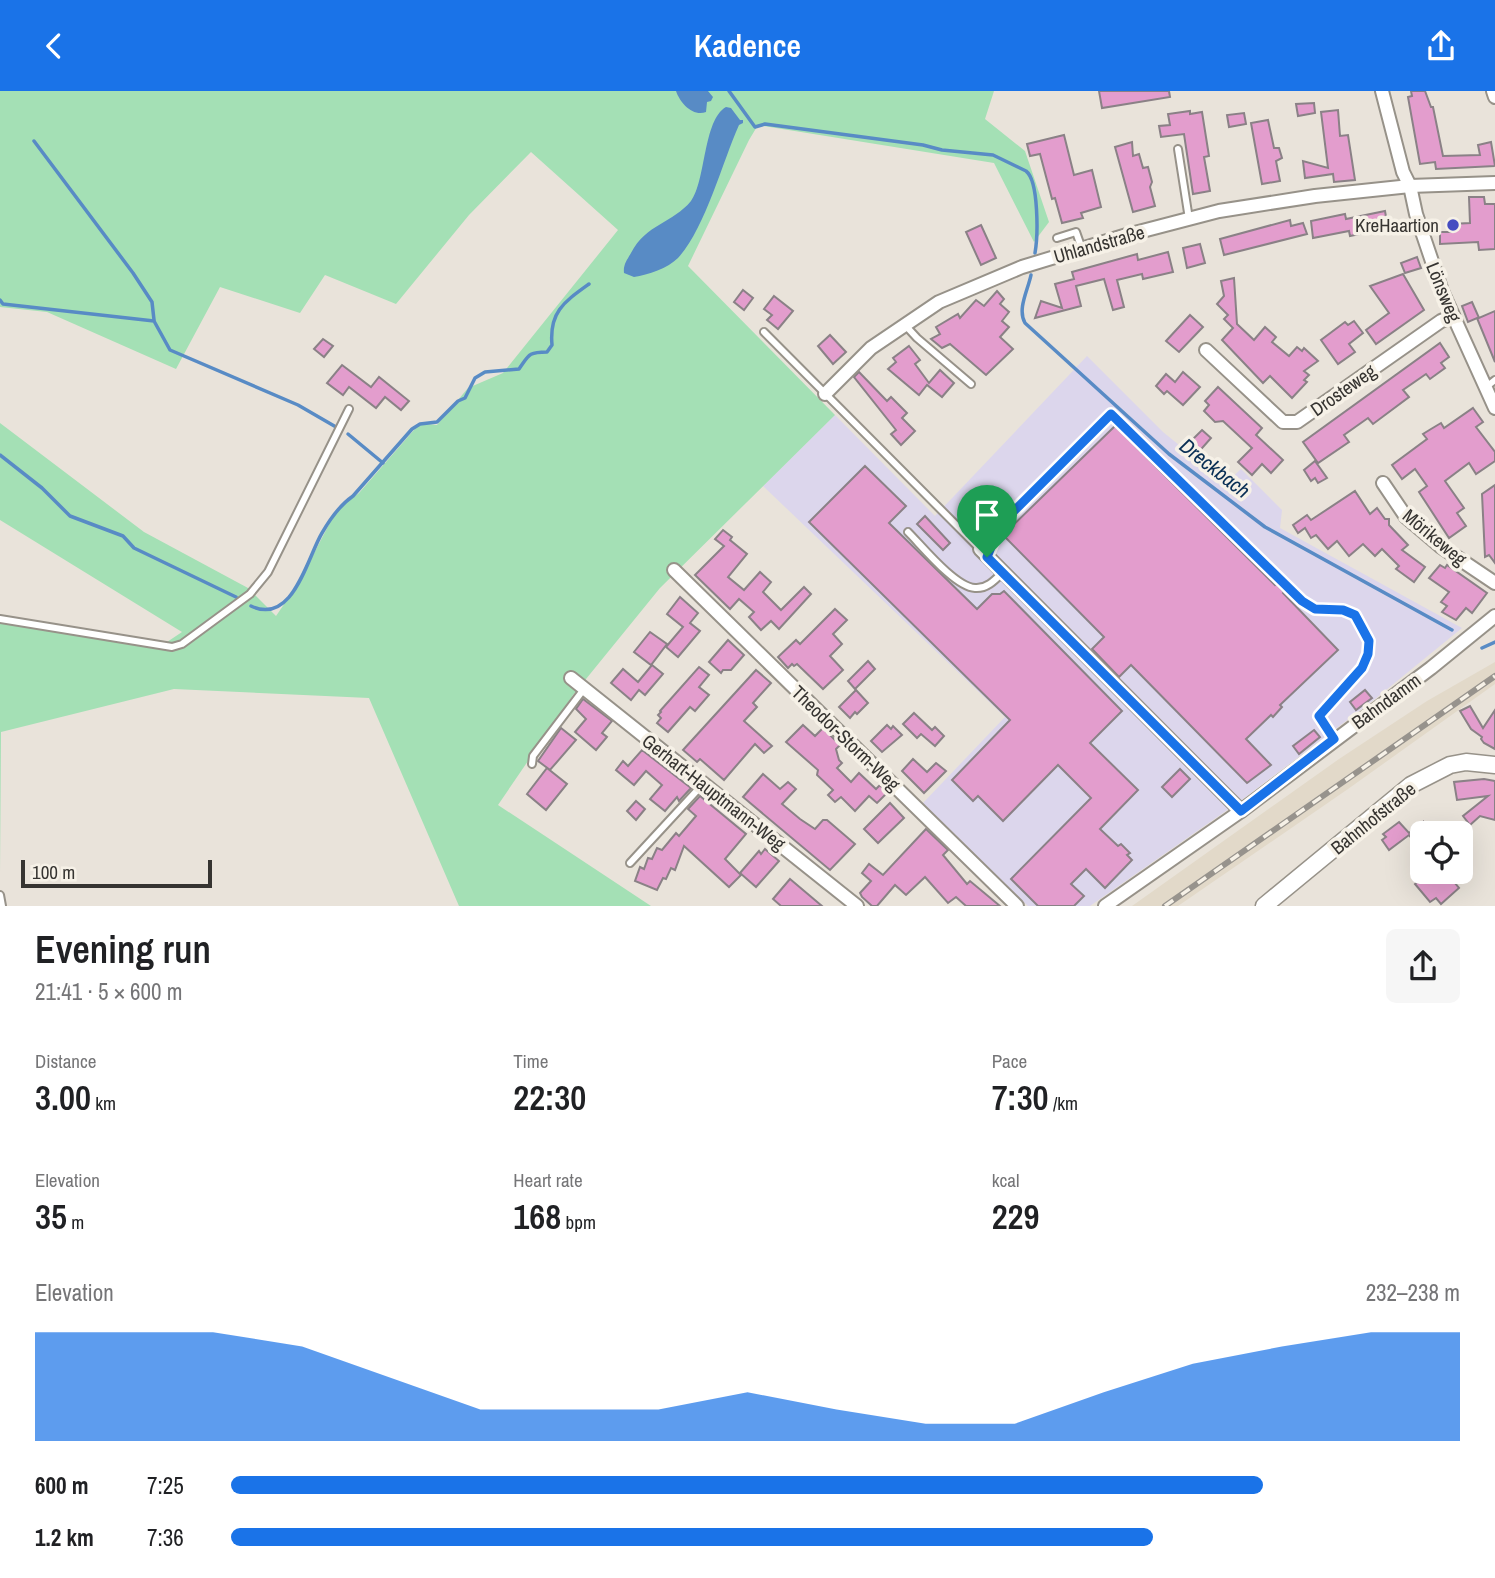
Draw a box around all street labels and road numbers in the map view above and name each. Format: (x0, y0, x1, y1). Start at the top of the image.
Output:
street label: Uhlandstraße (1050, 219, 1148, 269)
street label: Lönsweg (1420, 258, 1468, 326)
street label: Drosteweg (1305, 358, 1381, 422)
street label: Mörikeweg (1397, 503, 1473, 572)
street label: Bahndamm (1346, 667, 1426, 735)
street label: Theodor-Storm-Weg (786, 679, 906, 797)
street label: Gerhart-Hauptmann-Weg (637, 728, 791, 856)
street label: Bahnhofstraße (1325, 776, 1421, 860)

